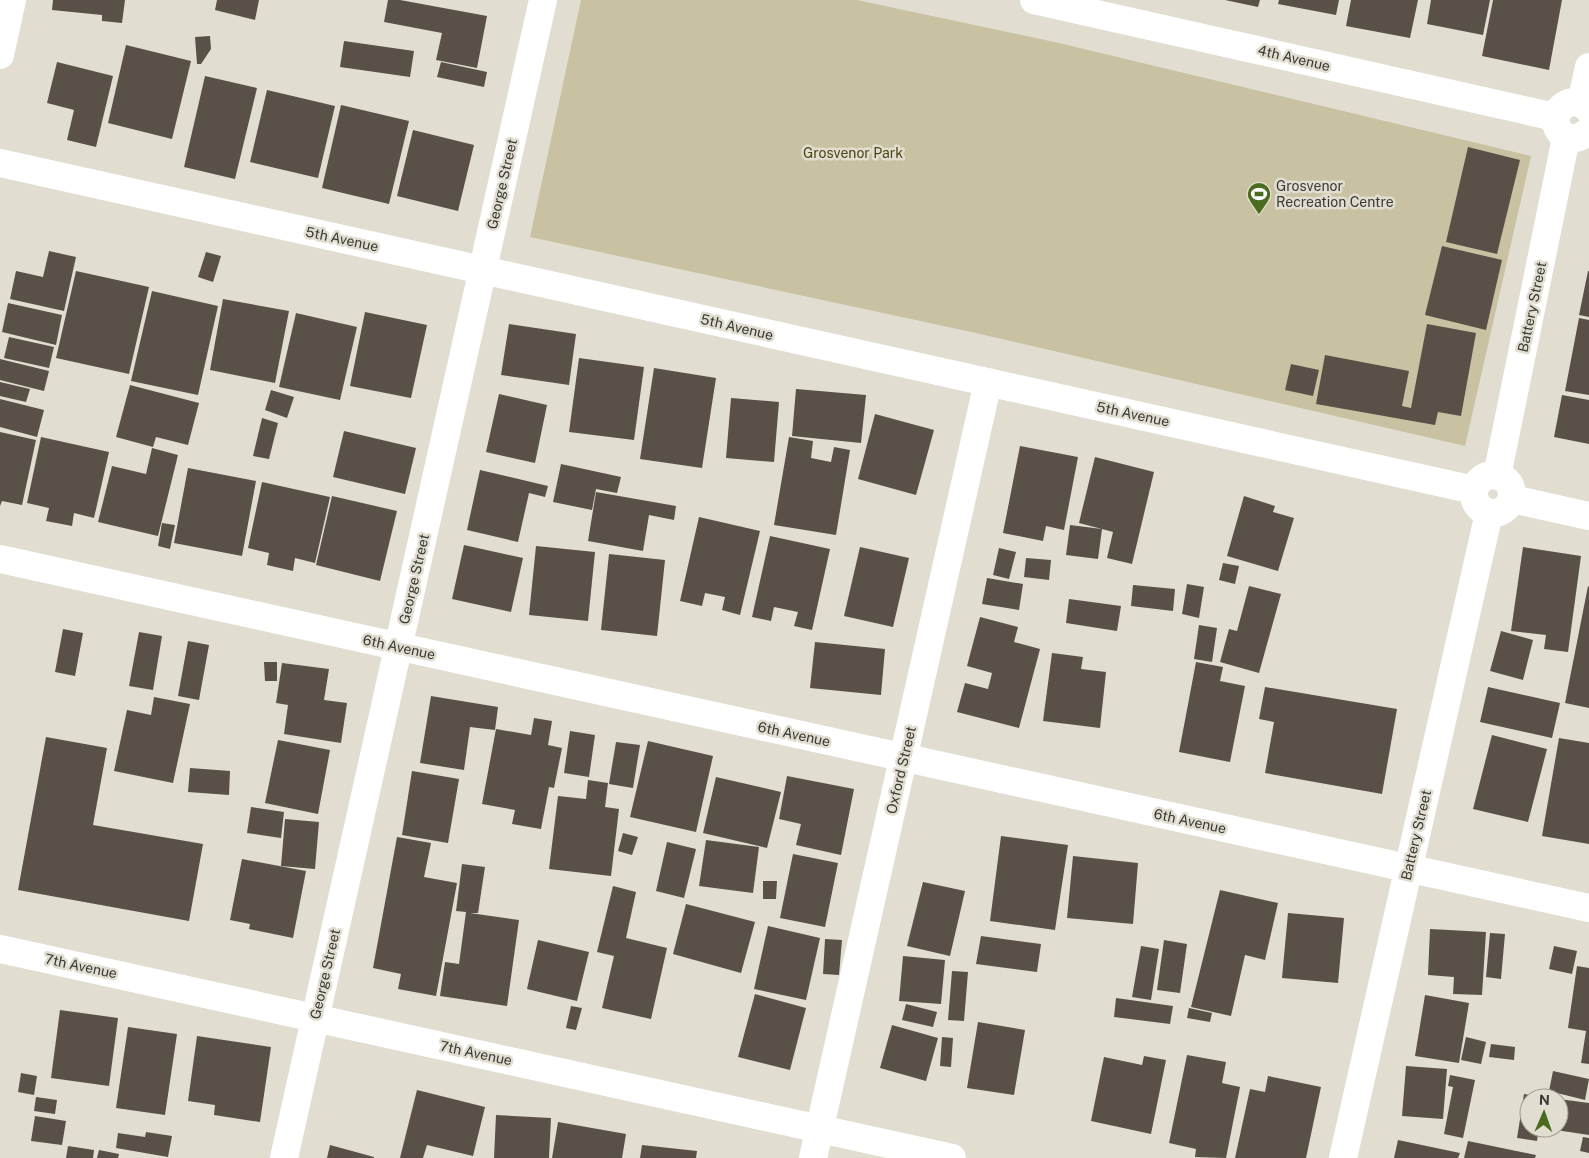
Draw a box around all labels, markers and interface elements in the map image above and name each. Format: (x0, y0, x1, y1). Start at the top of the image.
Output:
street label: 4th Avenue (1256, 42, 1332, 74)
street label: George Street (484, 137, 520, 231)
park label: Grosvenor Park (803, 145, 903, 161)
place label: Grosvenor Recreation Centre (1276, 178, 1394, 210)
sports icon: Grosvenor Recreation Centre (1246, 181, 1272, 215)
street label: 5th Avenue (304, 223, 380, 255)
street label: Battery Street (1515, 260, 1549, 354)
street label: 5th Avenue (699, 311, 775, 343)
street label: 5th Avenue (1095, 398, 1171, 430)
street label: George Street (396, 532, 432, 626)
street label: 6th Avenue (361, 632, 437, 663)
street label: 6th Avenue (756, 719, 832, 750)
street label: Oxford Street (883, 725, 919, 815)
street label: Battery Street (1398, 788, 1434, 882)
street label: 6th Avenue (1152, 806, 1228, 837)
street label: George Street (307, 927, 343, 1021)
street label: 7th Avenue (43, 951, 119, 981)
street label: 7th Avenue (438, 1038, 514, 1068)
north arrow (1519, 1088, 1569, 1138)
text: N (1539, 1092, 1550, 1108)

